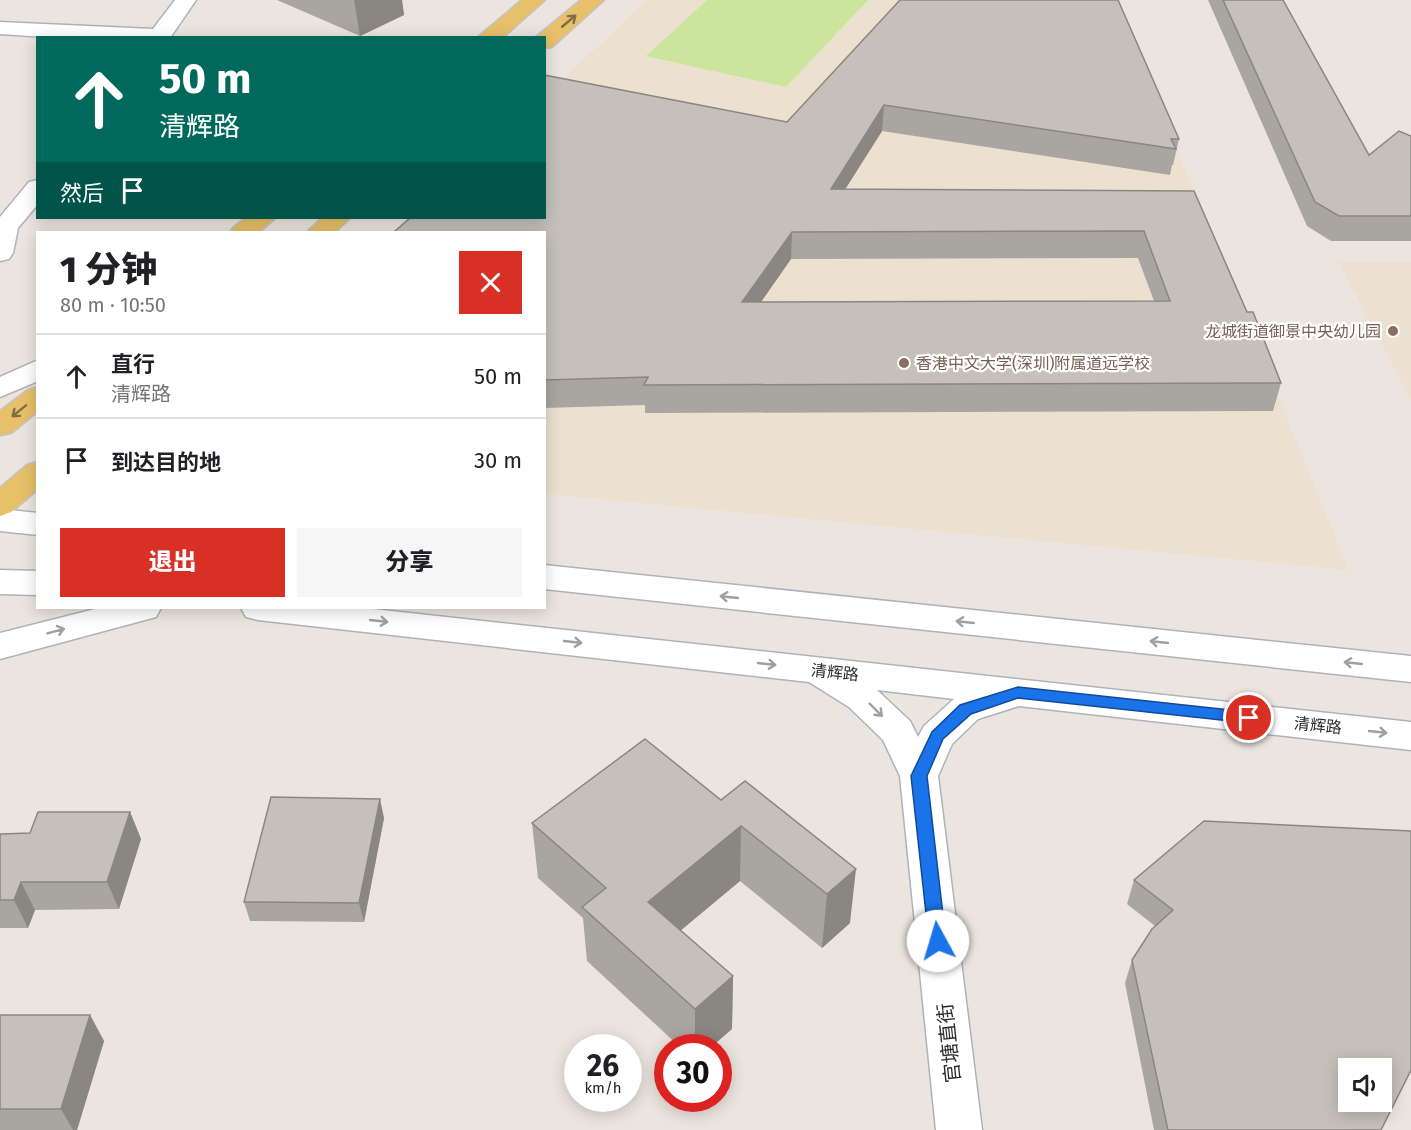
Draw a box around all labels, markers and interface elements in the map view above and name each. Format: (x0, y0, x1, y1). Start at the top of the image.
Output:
one-way arrow (561, 14, 576, 28)
text: 50 m (159, 54, 252, 104)
icon: ahead (60, 60, 138, 138)
text: 清辉路 (159, 111, 240, 143)
icon: arrive (116, 174, 149, 207)
text: 然后 (60, 180, 104, 207)
text: 1 分钟 (60, 248, 157, 292)
button: close (459, 251, 522, 314)
text: 80 m · 10:50 (60, 293, 166, 317)
place label: 龙城街道御景中央幼儿园 (1205, 322, 1381, 341)
marker: 龙城街道御景中央幼儿园 (1386, 324, 1400, 338)
text: 直行 (111, 351, 155, 378)
place label: 香港中文大学(深圳)附属道远学校 (916, 354, 1150, 373)
marker: 香港中文大学(深圳)附属道远学校 (897, 356, 911, 370)
icon: ahead (60, 360, 93, 393)
text: 50 m (474, 363, 522, 390)
text: 清辉路 (111, 382, 171, 406)
one-way arrow (11, 405, 27, 418)
icon: arrive (60, 444, 93, 477)
text: 30 m (474, 447, 522, 474)
text: 到达目的地 (111, 449, 221, 476)
button: 退出 (60, 528, 285, 597)
button: 分享 (297, 528, 522, 597)
one-way arrow (720, 591, 740, 602)
one-way arrow (369, 616, 389, 627)
one-way arrow (956, 616, 975, 627)
one-way arrow (47, 625, 66, 636)
one-way arrow (1149, 636, 1169, 647)
one-way arrow (563, 637, 582, 648)
one-way arrow (1343, 657, 1363, 668)
one-way arrow (756, 659, 776, 670)
street label: 清辉路 (810, 661, 860, 684)
pin (1223, 692, 1274, 743)
icon: arrive (1232, 701, 1265, 734)
one-way arrow (868, 703, 883, 718)
street label: 清辉路 (1293, 714, 1343, 737)
one-way arrow (1368, 727, 1387, 738)
position arrow (906, 909, 970, 973)
street label: 官塘直街 (933, 1002, 965, 1084)
speed limit sign: 30 (654, 1034, 732, 1112)
text: 26 (587, 1048, 619, 1084)
map controls (1338, 1058, 1392, 1112)
button: sound (1338, 1058, 1392, 1112)
text: km/h (584, 1079, 622, 1097)

